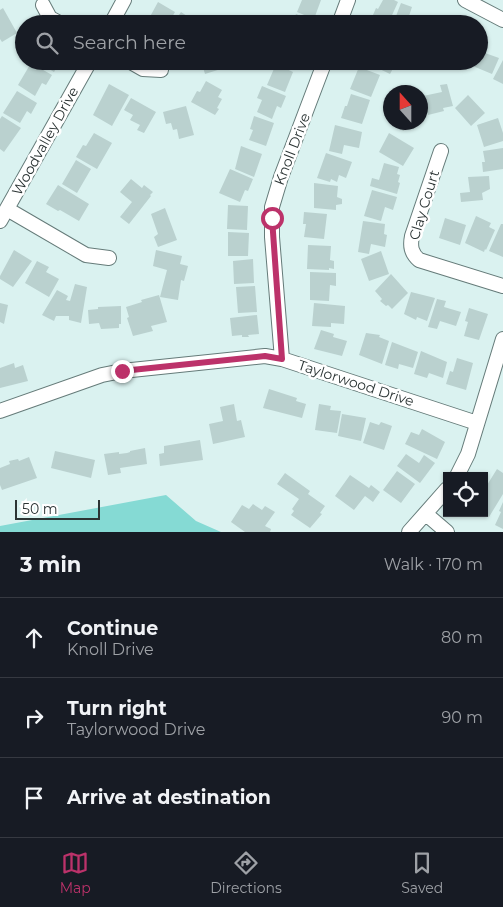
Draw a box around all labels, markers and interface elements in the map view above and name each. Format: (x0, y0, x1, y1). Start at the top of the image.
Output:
search box (15, 15, 488, 70)
icon: search (33, 29, 61, 57)
text: Search here (73, 31, 186, 54)
street label: Woodvalley Drive (8, 84, 82, 198)
north arrow (383, 85, 428, 130)
street label: Knoll Drive (270, 110, 314, 188)
street label: Clay Court (405, 168, 443, 242)
route start (261, 207, 284, 230)
street label: Taylorwood Drive (296, 356, 416, 410)
route end (111, 360, 134, 383)
map controls (443, 472, 488, 517)
button: locate (443, 472, 488, 517)
scale bar (15, 497, 100, 520)
text: 50 m (22, 500, 58, 518)
text: 3 min (20, 552, 81, 577)
text: Walk · 170 m (384, 555, 483, 574)
text: Continue (67, 617, 158, 640)
icon: ahead (20, 624, 48, 652)
text: 80 m (441, 628, 483, 647)
text: Knoll Drive (67, 640, 154, 659)
text: Turn right (67, 697, 167, 720)
icon: right (20, 704, 48, 732)
text: 90 m (441, 708, 483, 727)
text: Taylorwood Drive (67, 720, 205, 739)
icon: arrive (20, 784, 48, 812)
text: Arrive at destination (67, 786, 271, 809)
tab: Map (60, 849, 91, 897)
tab: Directions (210, 849, 282, 897)
tab: Saved (401, 849, 443, 897)

